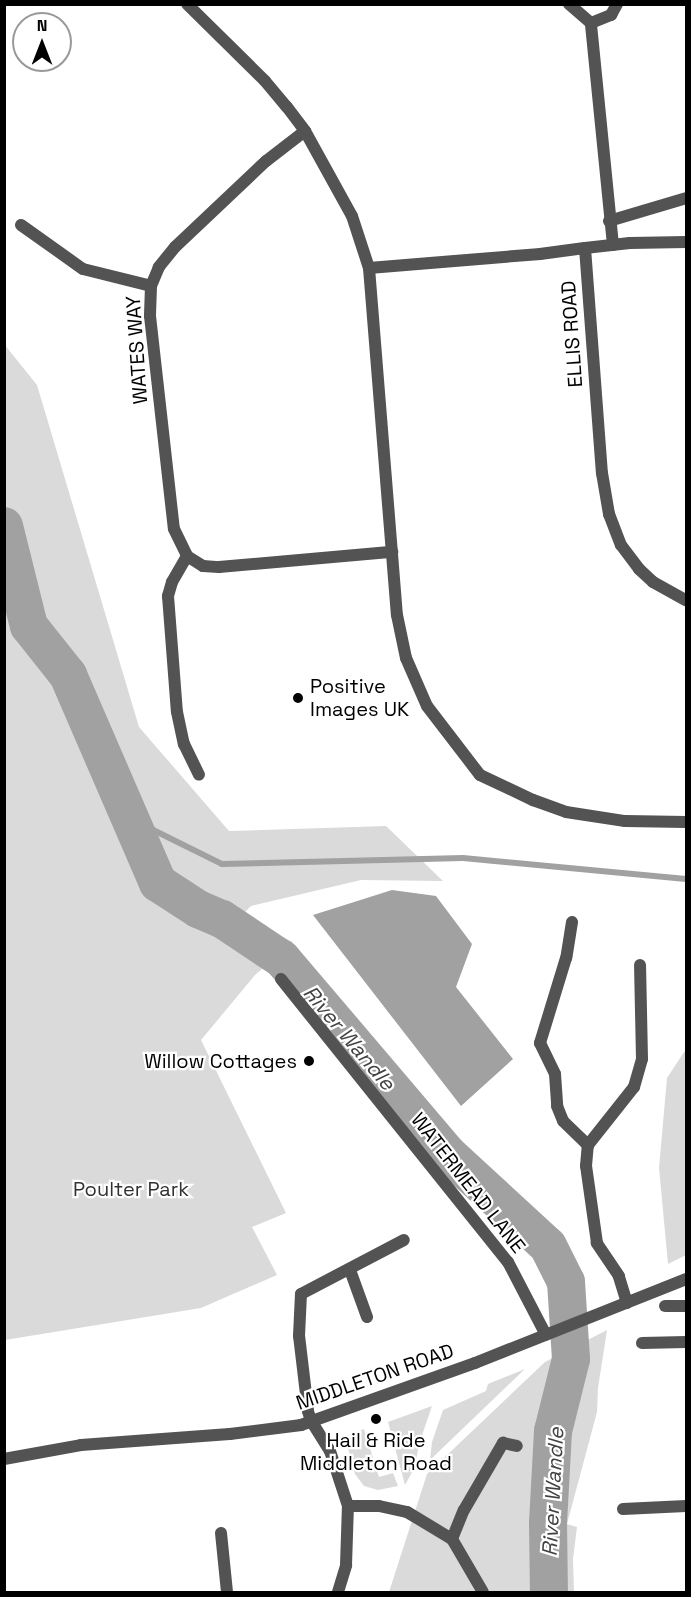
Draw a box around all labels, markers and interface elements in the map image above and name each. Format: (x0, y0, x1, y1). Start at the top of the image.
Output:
north arrow (12, 12, 72, 72)
text: N (37, 15, 47, 36)
street label: ELLIS ROAD (556, 280, 588, 388)
street label: WATES WAY (121, 295, 153, 405)
place label: Positive Images UK (310, 674, 409, 721)
marker: Positive Images UK (291, 691, 305, 705)
water label: River Wandle (298, 980, 400, 1096)
place label: Willow Cottages (144, 1049, 297, 1073)
marker: Willow Cottages (302, 1054, 316, 1068)
street label: WATERMEAD LANE (406, 1108, 530, 1258)
park label: Poulter Park (73, 1177, 189, 1201)
street label: MIDDLETON ROAD (293, 1339, 457, 1415)
marker: Hail & Ride Middleton Road (369, 1412, 383, 1426)
water label: River Wandle (537, 1427, 569, 1557)
place label: Hail & Ride Middleton Road (300, 1428, 452, 1475)

